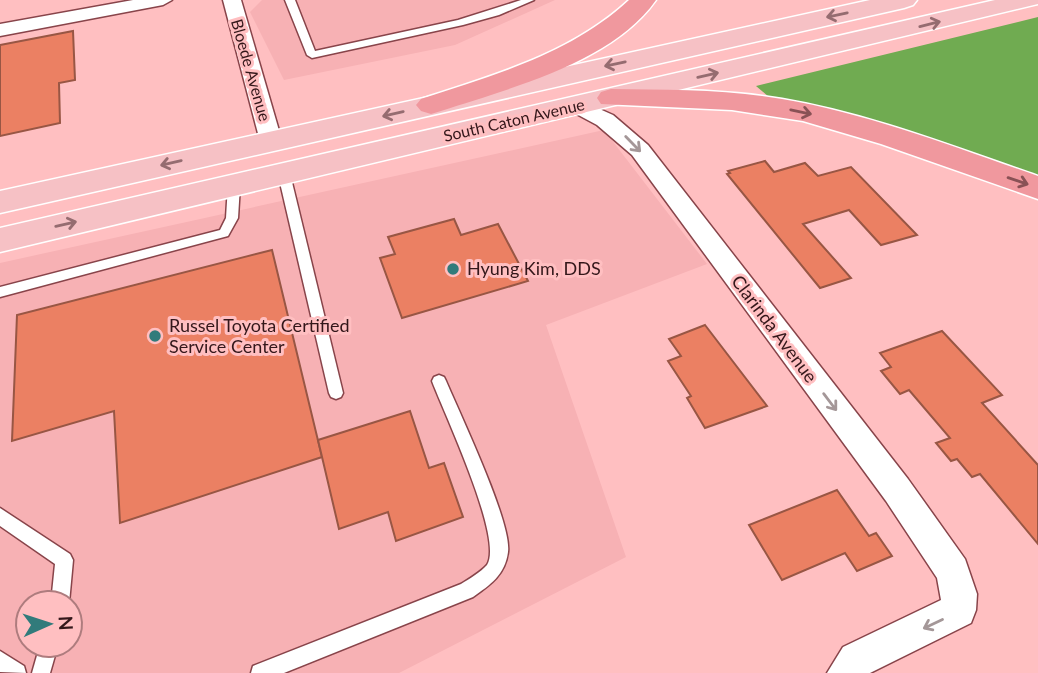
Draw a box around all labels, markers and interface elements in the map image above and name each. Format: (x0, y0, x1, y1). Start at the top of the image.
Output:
one-way arrow (826, 9, 849, 23)
street label: Bloede Avenue (228, 17, 275, 123)
one-way arrow (918, 17, 940, 30)
one-way arrow (604, 58, 627, 72)
one-way arrow (696, 68, 719, 82)
street label: South Caton Avenue (442, 94, 586, 145)
one-way arrow (789, 105, 812, 119)
one-way arrow (382, 107, 405, 121)
one-way arrow (624, 135, 641, 152)
one-way arrow (160, 157, 183, 171)
one-way arrow (1006, 176, 1028, 188)
one-way arrow (55, 217, 77, 230)
place label: Hyung Kim, DDS (467, 257, 601, 279)
marker: Hyung Kim, DDS (445, 261, 461, 277)
street label: Clarinda Avenue (727, 270, 822, 386)
place label: Russel Toyota Certified Service Center (169, 314, 350, 357)
marker: Russel Toyota Certified Service Center (147, 328, 163, 344)
one-way arrow (823, 393, 838, 411)
north arrow (14, 589, 84, 659)
text: N (55, 615, 78, 631)
one-way arrow (923, 618, 944, 631)

